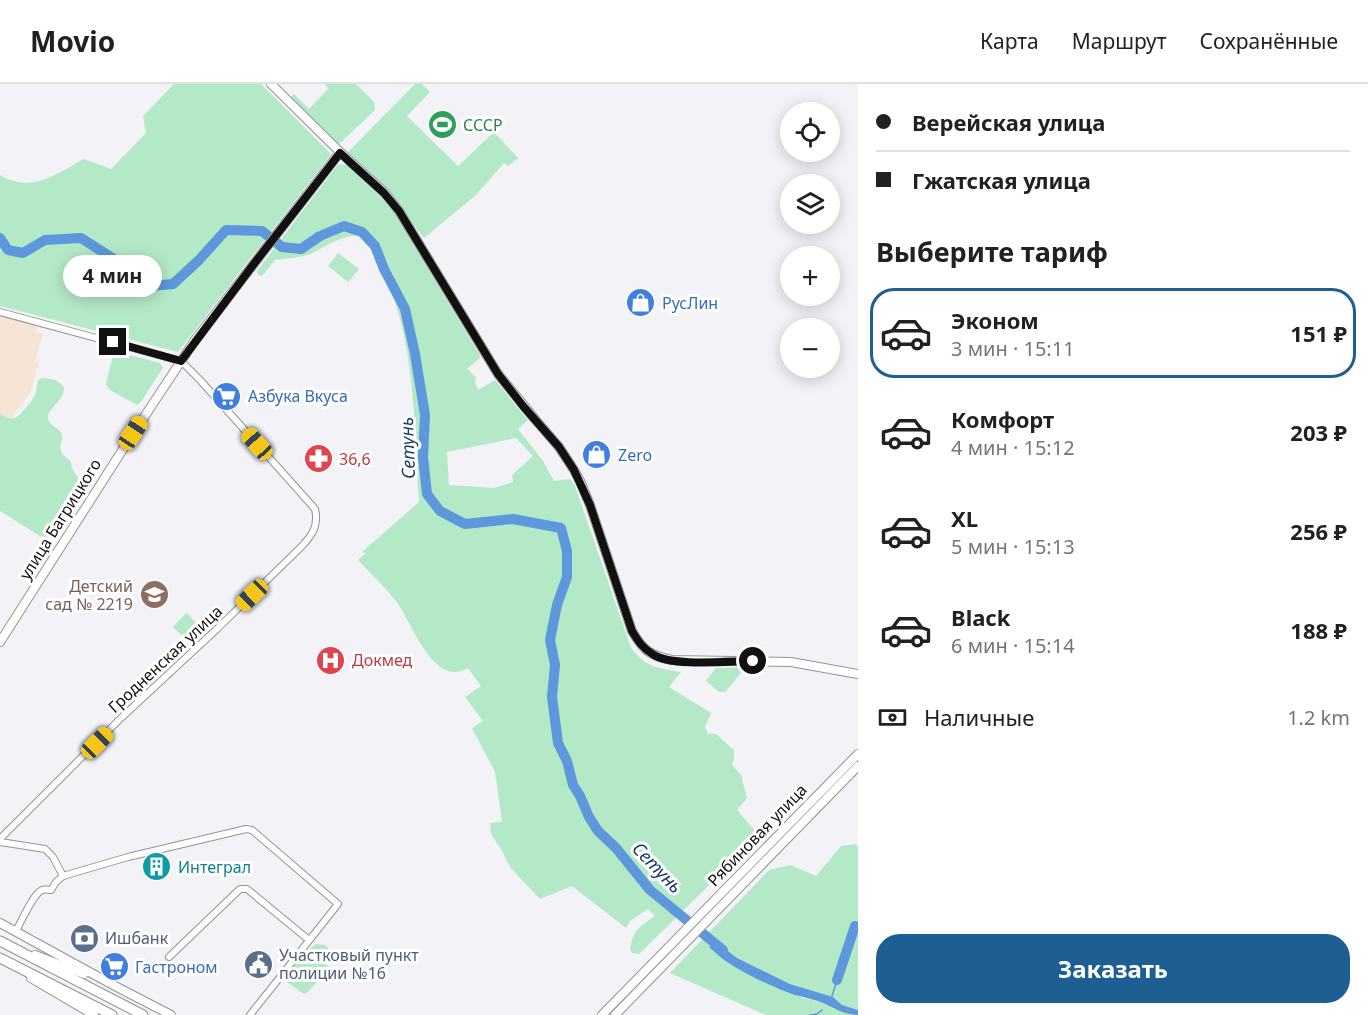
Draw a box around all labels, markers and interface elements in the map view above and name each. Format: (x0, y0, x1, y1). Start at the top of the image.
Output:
text: Movio (30, 22, 115, 60)
text: Карта (980, 27, 1039, 55)
text: Маршрут (1072, 27, 1167, 55)
text: Сохранённые (1200, 27, 1338, 55)
map controls (780, 102, 840, 378)
button: locate (780, 102, 840, 162)
text: Верейская улица (912, 107, 1105, 137)
sports icon: СССР (426, 109, 458, 141)
place label: СССР (463, 114, 503, 136)
text: Гжатская улица (912, 165, 1091, 195)
button: layers (780, 174, 840, 234)
text: Выберите тариф (876, 233, 1108, 270)
button: + (780, 246, 840, 306)
callout: 4 мин (63, 255, 162, 297)
text: 4 мин (83, 262, 142, 289)
shop icon: РусЛин (625, 287, 657, 319)
place label: РусЛин (662, 292, 718, 314)
text: Эконом (951, 305, 1039, 335)
icon: car (879, 306, 933, 360)
button: − (780, 318, 840, 378)
text: 151 ₽ (1290, 318, 1347, 348)
route end (99, 328, 126, 355)
text: 3 мин · 15:11 (951, 335, 1075, 362)
supermarket icon: Азбука Вкуса (211, 380, 243, 412)
place label: Азбука Вкуса (248, 385, 348, 407)
text: Комфорт (951, 404, 1054, 434)
icon: car (879, 405, 933, 459)
car (116, 413, 150, 453)
water label: Сетунь (394, 417, 420, 479)
text: 203 ₽ (1290, 417, 1347, 447)
car (238, 425, 276, 463)
text: 4 мин · 15:12 (951, 434, 1075, 461)
shop icon: Zero (581, 439, 613, 471)
pharmacy icon: 36,6 (302, 443, 334, 475)
place label: Zero (618, 444, 652, 466)
place label: 36,6 (339, 448, 371, 470)
street label: улица Багрицкого (14, 454, 106, 584)
text: XL (951, 503, 978, 533)
icon: car (879, 504, 933, 558)
text: 256 ₽ (1290, 516, 1347, 546)
text: 5 мин · 15:13 (951, 533, 1075, 560)
place label: Детский сад № 2219 (45, 575, 133, 615)
car (233, 576, 271, 614)
school or university icon: Детский сад № 2219 (138, 579, 170, 611)
street label: Гродненская улица (103, 600, 227, 718)
text: Black (951, 602, 1010, 632)
icon: car (879, 603, 933, 657)
text: 188 ₽ (1290, 615, 1347, 645)
text: 6 мин · 15:14 (951, 632, 1075, 659)
hospital icon: Докмед (315, 644, 347, 676)
route start (739, 647, 766, 674)
place label: Докмед (352, 649, 413, 671)
icon: cash (876, 701, 909, 734)
text: Наличные (924, 702, 1034, 732)
text: 1.2 km (1287, 704, 1350, 731)
car (78, 724, 116, 762)
street label: Рябиновая улица (702, 779, 812, 891)
water label: Сетунь (628, 837, 688, 898)
building icon: Интеграл (141, 851, 173, 883)
place label: Интеграл (178, 856, 251, 878)
bank icon: Ишбанк (68, 922, 100, 954)
place label: Ишбанк (105, 927, 169, 949)
button: Заказать (876, 934, 1350, 1003)
place label: Участковый пункт полиции №16 (279, 944, 419, 984)
public building icon: Участковый пункт полиции №16 (242, 948, 274, 980)
supermarket icon: Гастроном (98, 951, 130, 983)
place label: Гастроном (135, 956, 218, 978)

